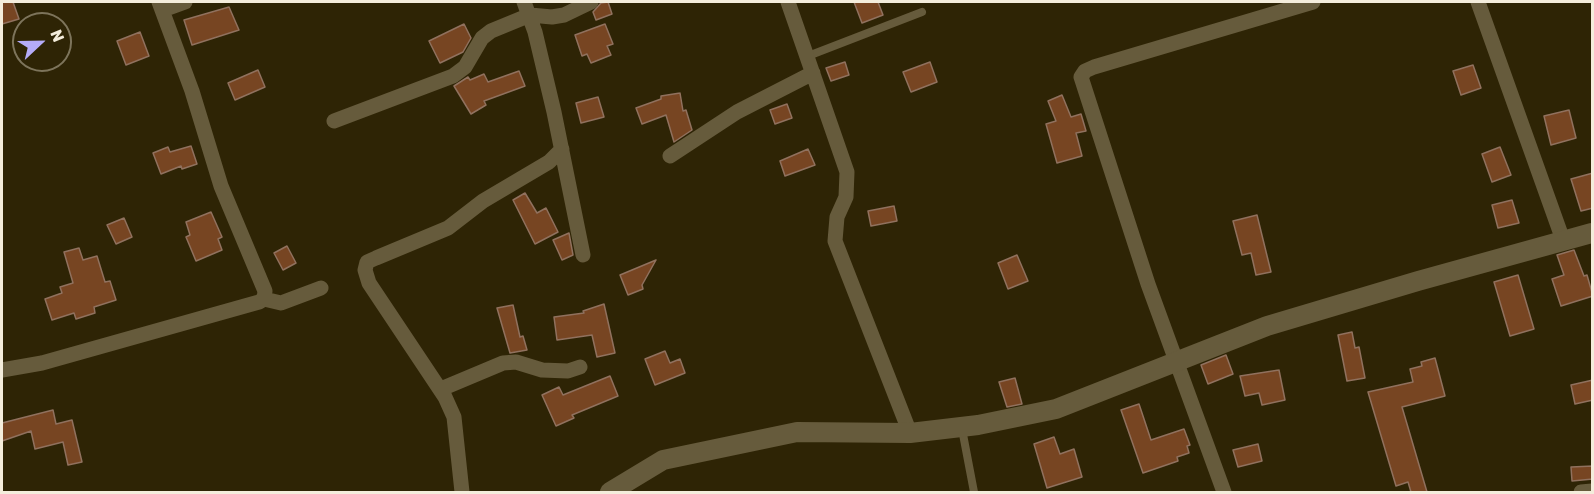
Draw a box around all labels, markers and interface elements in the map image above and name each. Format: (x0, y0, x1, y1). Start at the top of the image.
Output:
north arrow (12, 12, 72, 72)
text: N (46, 27, 68, 45)

